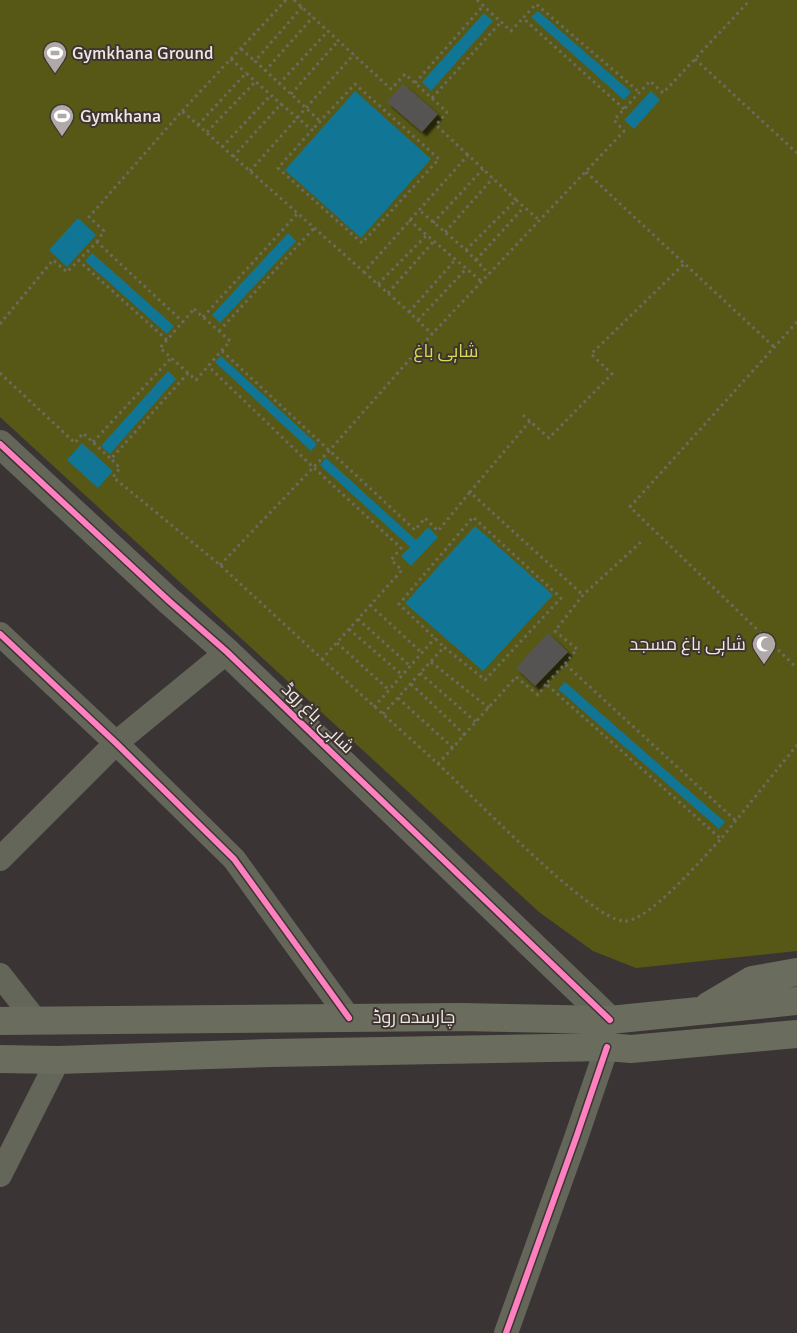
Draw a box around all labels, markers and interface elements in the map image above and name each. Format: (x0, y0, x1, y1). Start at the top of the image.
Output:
sports icon: Gymkhana Ground (42, 40, 68, 74)
place label: Gymkhana Ground (72, 42, 214, 64)
sports icon: Gymkhana (49, 103, 75, 137)
place label: Gymkhana (80, 105, 161, 127)
park label: شاہی باغ (414, 340, 478, 363)
mosque icon: شاہی باغ مسجد (751, 631, 777, 665)
place label: شاہی باغ مسجد (630, 633, 746, 656)
street label: شاہی باغ روڈ (277, 678, 359, 759)
street label: چارسدہ روڈ (373, 1006, 455, 1029)

